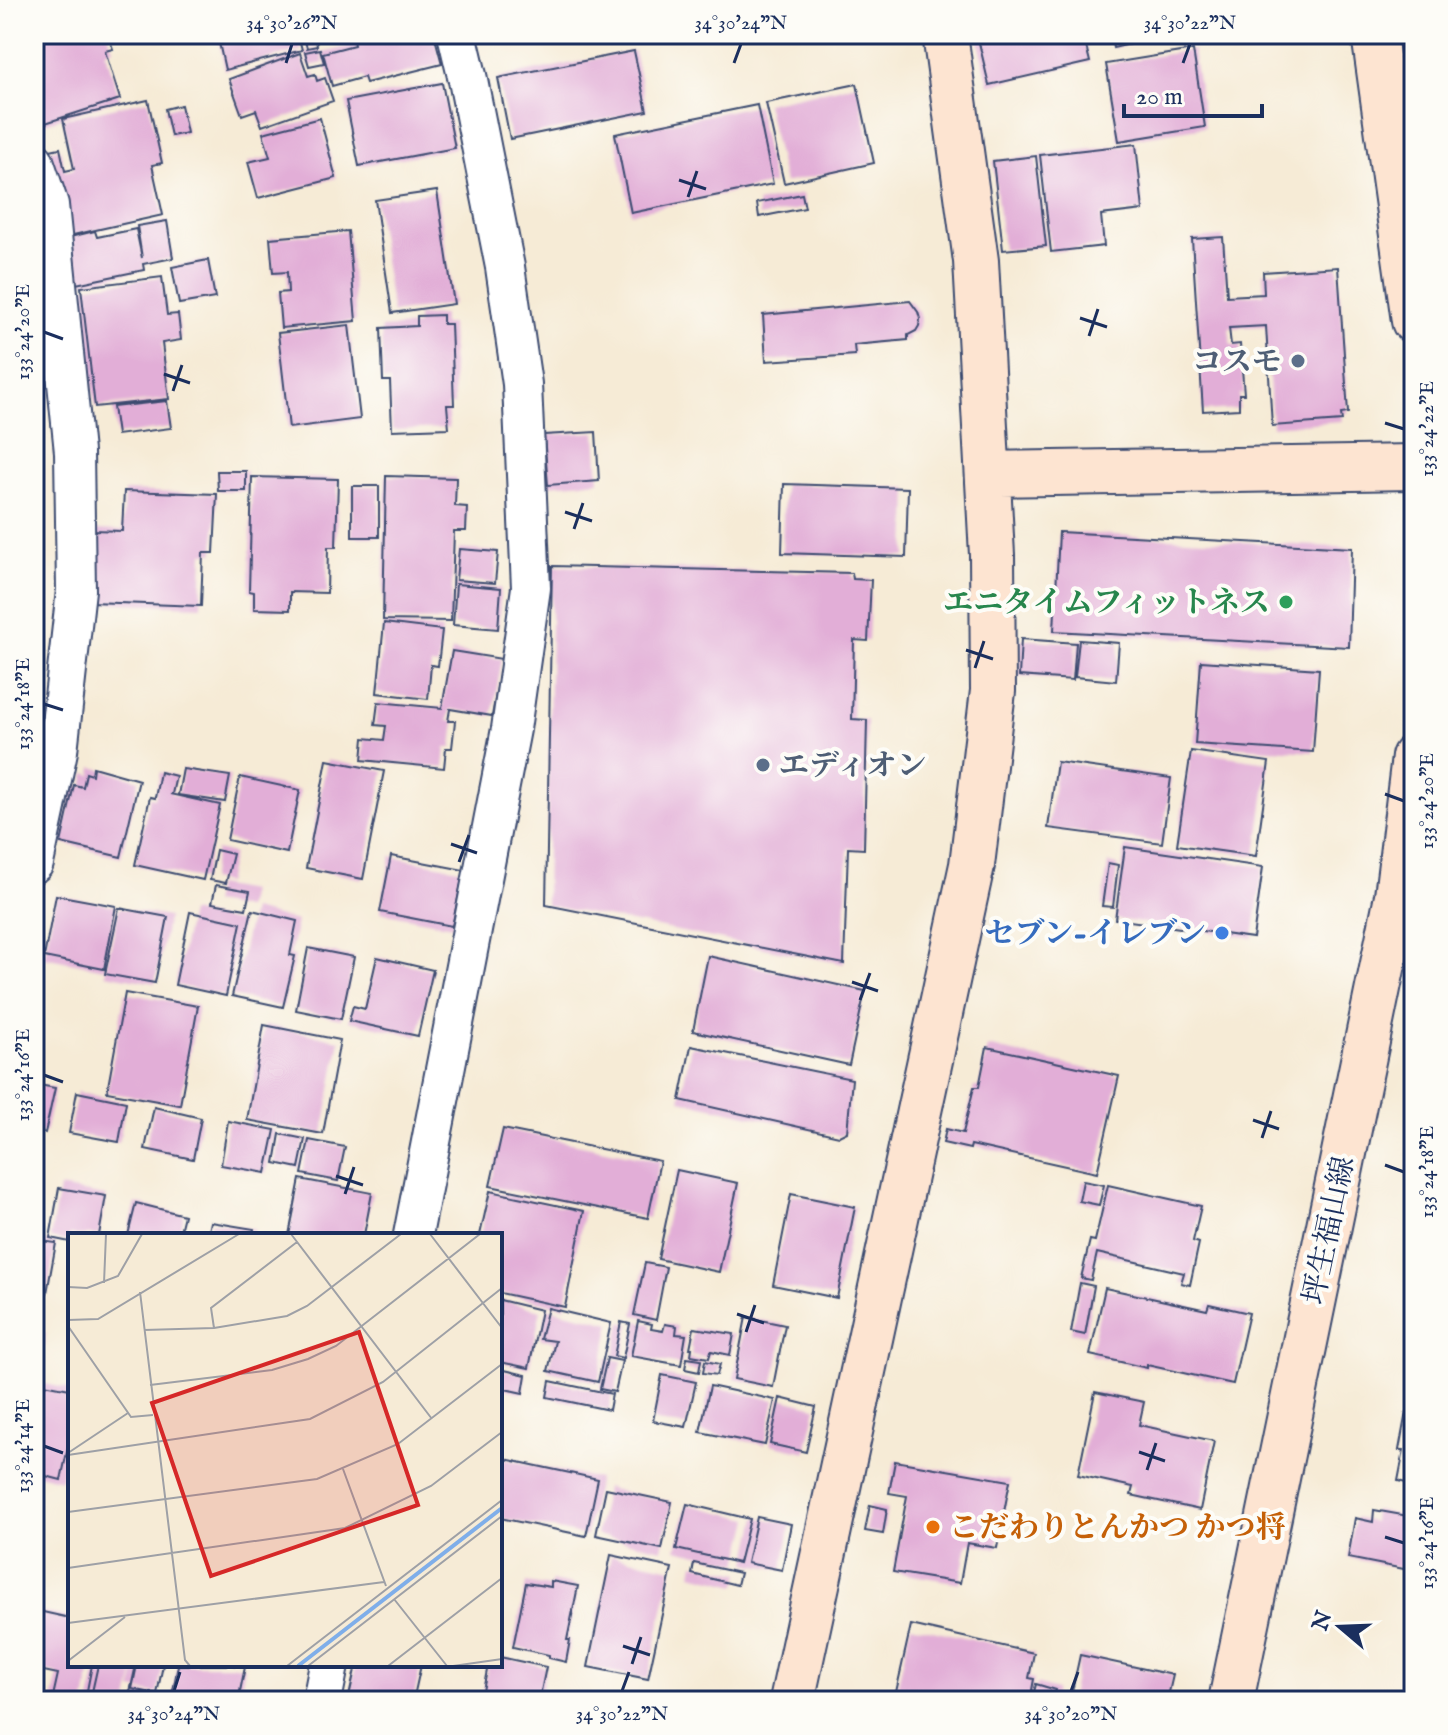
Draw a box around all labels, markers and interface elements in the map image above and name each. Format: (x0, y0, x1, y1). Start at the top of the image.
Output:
text: 34°30'26"N (246, 11, 338, 36)
text: 34°30'24"N (695, 11, 787, 36)
text: 34°30'22"N (1144, 11, 1236, 36)
scale bar (1124, 68, 1262, 118)
text: 20 m (1136, 82, 1183, 113)
text: 133°24'20"E (11, 284, 36, 380)
place label: コスモ (1192, 344, 1282, 382)
marker: コスモ (1289, 352, 1307, 370)
text: 133°24'22"E (1415, 381, 1440, 477)
place label: エニタイムフィットネス (943, 585, 1270, 623)
marker: エニタイムフィットネス (1277, 593, 1295, 611)
text: 133°24'18"E (11, 658, 36, 750)
place label: エディオン (779, 748, 927, 786)
text: 133°24'20"E (1415, 753, 1440, 849)
marker: エディオン (754, 756, 772, 774)
place label: セブン-イレブン (984, 916, 1206, 954)
marker: セブン-イレブン (1213, 924, 1231, 942)
text: 133°24'16"E (11, 1028, 36, 1122)
text: 133°24'18"E (1415, 1126, 1440, 1218)
street label: 坪生福山線 (1296, 1153, 1364, 1308)
inset map (68, 1233, 502, 1667)
text: 133°24'14"E (11, 1399, 36, 1493)
text: 133°24'16"E (1415, 1496, 1440, 1590)
place label: こだわりとんかつ かつ将 (949, 1510, 1286, 1548)
marker: こだわりとんかつ かつ将 (924, 1518, 942, 1536)
north arrow (1300, 1587, 1380, 1667)
text: N (1306, 1608, 1339, 1636)
text: 34°30'24"N (128, 1702, 220, 1727)
text: 34°30'22"N (576, 1702, 668, 1727)
text: 34°30'20"N (1025, 1702, 1117, 1727)

